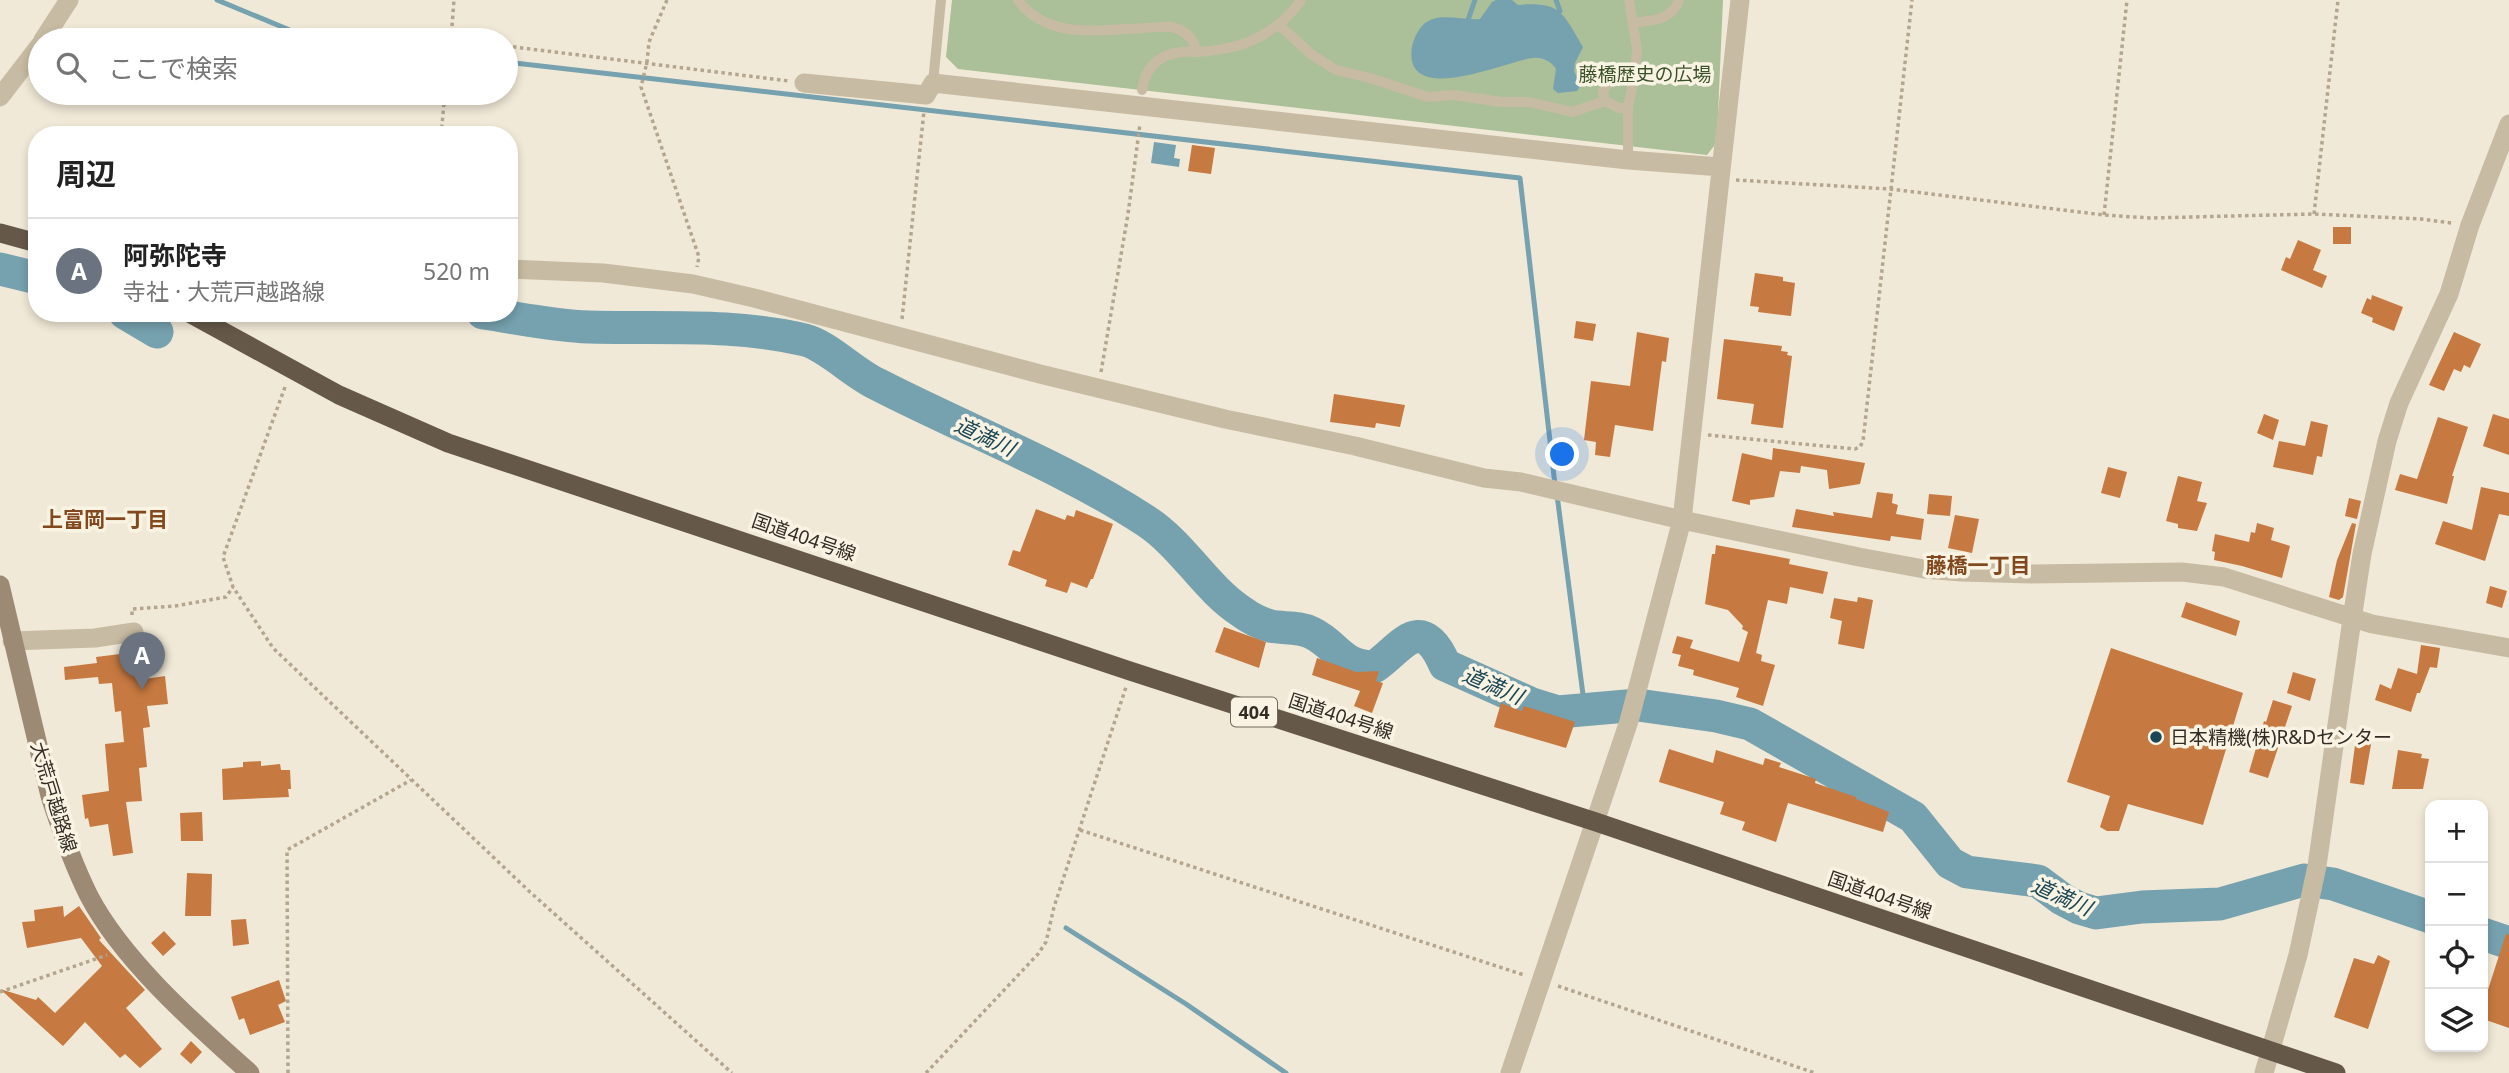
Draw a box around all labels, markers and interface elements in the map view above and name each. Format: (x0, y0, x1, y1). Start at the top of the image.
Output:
search box (28, 28, 518, 105)
icon: search (52, 48, 90, 86)
text: ここで検索 (108, 50, 238, 86)
park label: 藤橋歴史の広場 (1578, 61, 1712, 87)
text: 周辺 (56, 153, 116, 194)
text: 阿弥陀寺 (123, 237, 227, 273)
text: A (71, 255, 87, 287)
text: 520 m (423, 255, 490, 287)
text: 寺社 · 大荒戸越路線 (123, 275, 325, 307)
water label: 道満川 (951, 410, 1021, 463)
your location (1545, 437, 1579, 471)
district label: 上富岡一丁目 (42, 505, 168, 533)
street label: 国道404号線 (748, 507, 860, 567)
district label: 藤橋一丁目 (1926, 551, 2031, 579)
pin: A (119, 632, 165, 690)
water label: 道満川 (1459, 660, 1529, 711)
street label: 国道404号線 (1285, 687, 1397, 745)
road number: 404 (1231, 698, 1277, 726)
place label: 日本精機(株)R&Dセンター (2170, 724, 2392, 750)
marker: 日本精機(株)R&Dセンター (2148, 729, 2164, 745)
street label: 大荒戸越路線 (25, 739, 83, 855)
map controls (2425, 800, 2488, 1052)
button: + (2425, 800, 2488, 863)
button: − (2425, 863, 2488, 926)
street label: 国道404号線 (1824, 865, 1936, 925)
water label: 道満川 (2028, 870, 2098, 922)
button: locate (2425, 926, 2488, 989)
button: layers (2425, 989, 2488, 1052)

